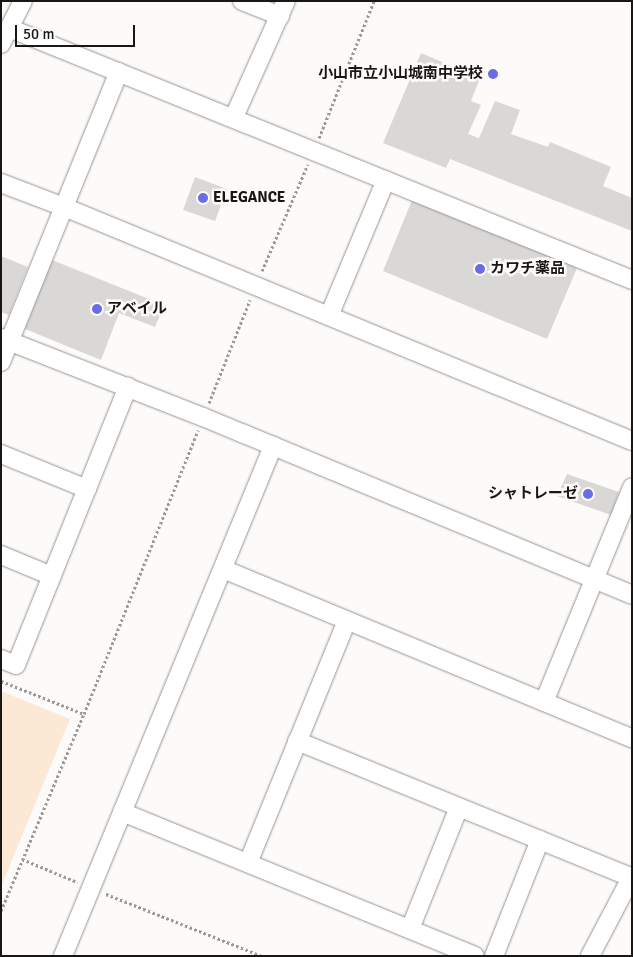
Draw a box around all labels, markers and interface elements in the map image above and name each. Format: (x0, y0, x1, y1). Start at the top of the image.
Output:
scale bar (18, 15, 138, 47)
text: 50 m (23, 25, 54, 43)
place label: 小山市立小山城南中学校 (318, 65, 483, 83)
marker: 小山市立小山城南中学校 (487, 68, 499, 80)
place label: ELEGANCE (213, 189, 285, 207)
marker: ELEGANCE (197, 192, 209, 204)
place label: カワチ薬品 (490, 260, 565, 278)
marker: カワチ薬品 (474, 263, 486, 275)
place label: アベイル (107, 300, 167, 318)
marker: アベイル (91, 303, 103, 315)
place label: シャトレーゼ (488, 485, 578, 503)
marker: シャトレーゼ (582, 488, 594, 500)

